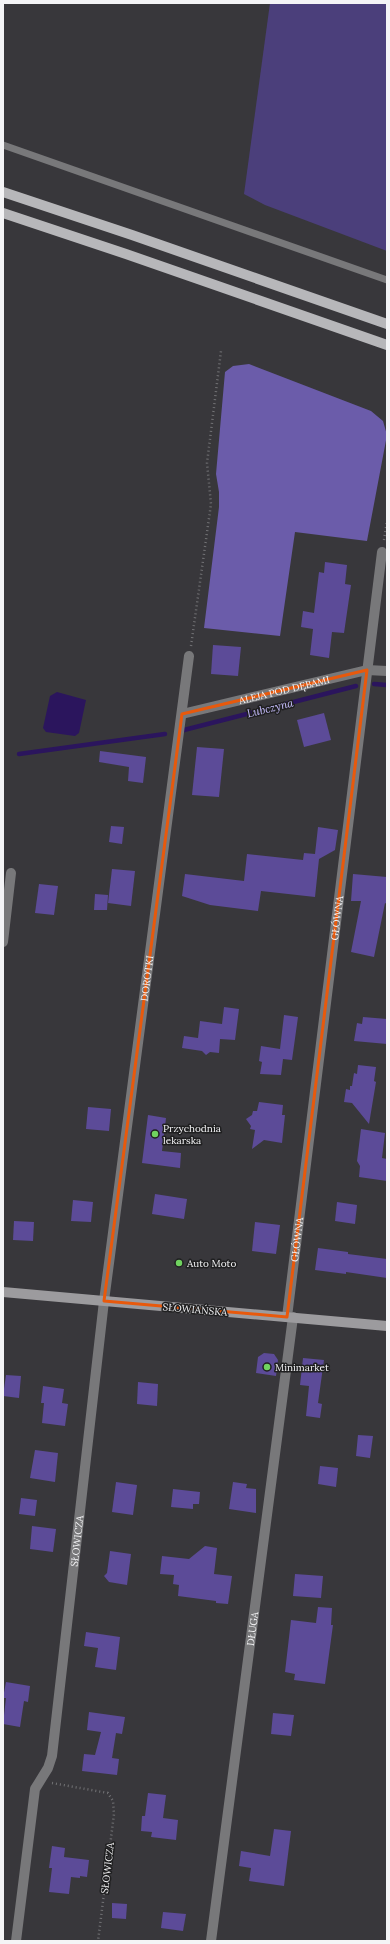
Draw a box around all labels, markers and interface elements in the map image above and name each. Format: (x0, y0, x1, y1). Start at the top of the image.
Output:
street label: ALEJA POD DĘBAMI (237, 673, 331, 708)
water label: Lubczyna (245, 695, 296, 721)
street label: GŁÓWNA (328, 894, 346, 941)
street label: DOROTKI (138, 955, 156, 1002)
place label: Przychodnia lekarska (163, 1122, 221, 1147)
marker: Przychodnia lekarska (150, 1129, 160, 1139)
street label: GŁÓWNA (288, 1216, 306, 1263)
place label: Auto Moto (186, 1257, 236, 1270)
marker: Auto Moto (174, 1258, 184, 1268)
street label: SŁOWIAŃSKA (162, 1300, 229, 1319)
place label: Minimarket (275, 1361, 329, 1374)
marker: Minimarket (262, 1362, 272, 1372)
street label: SŁOWICZA (68, 1514, 87, 1567)
street label: DŁUGA (244, 1610, 261, 1647)
street label: SŁOWICZA (98, 1841, 117, 1894)

